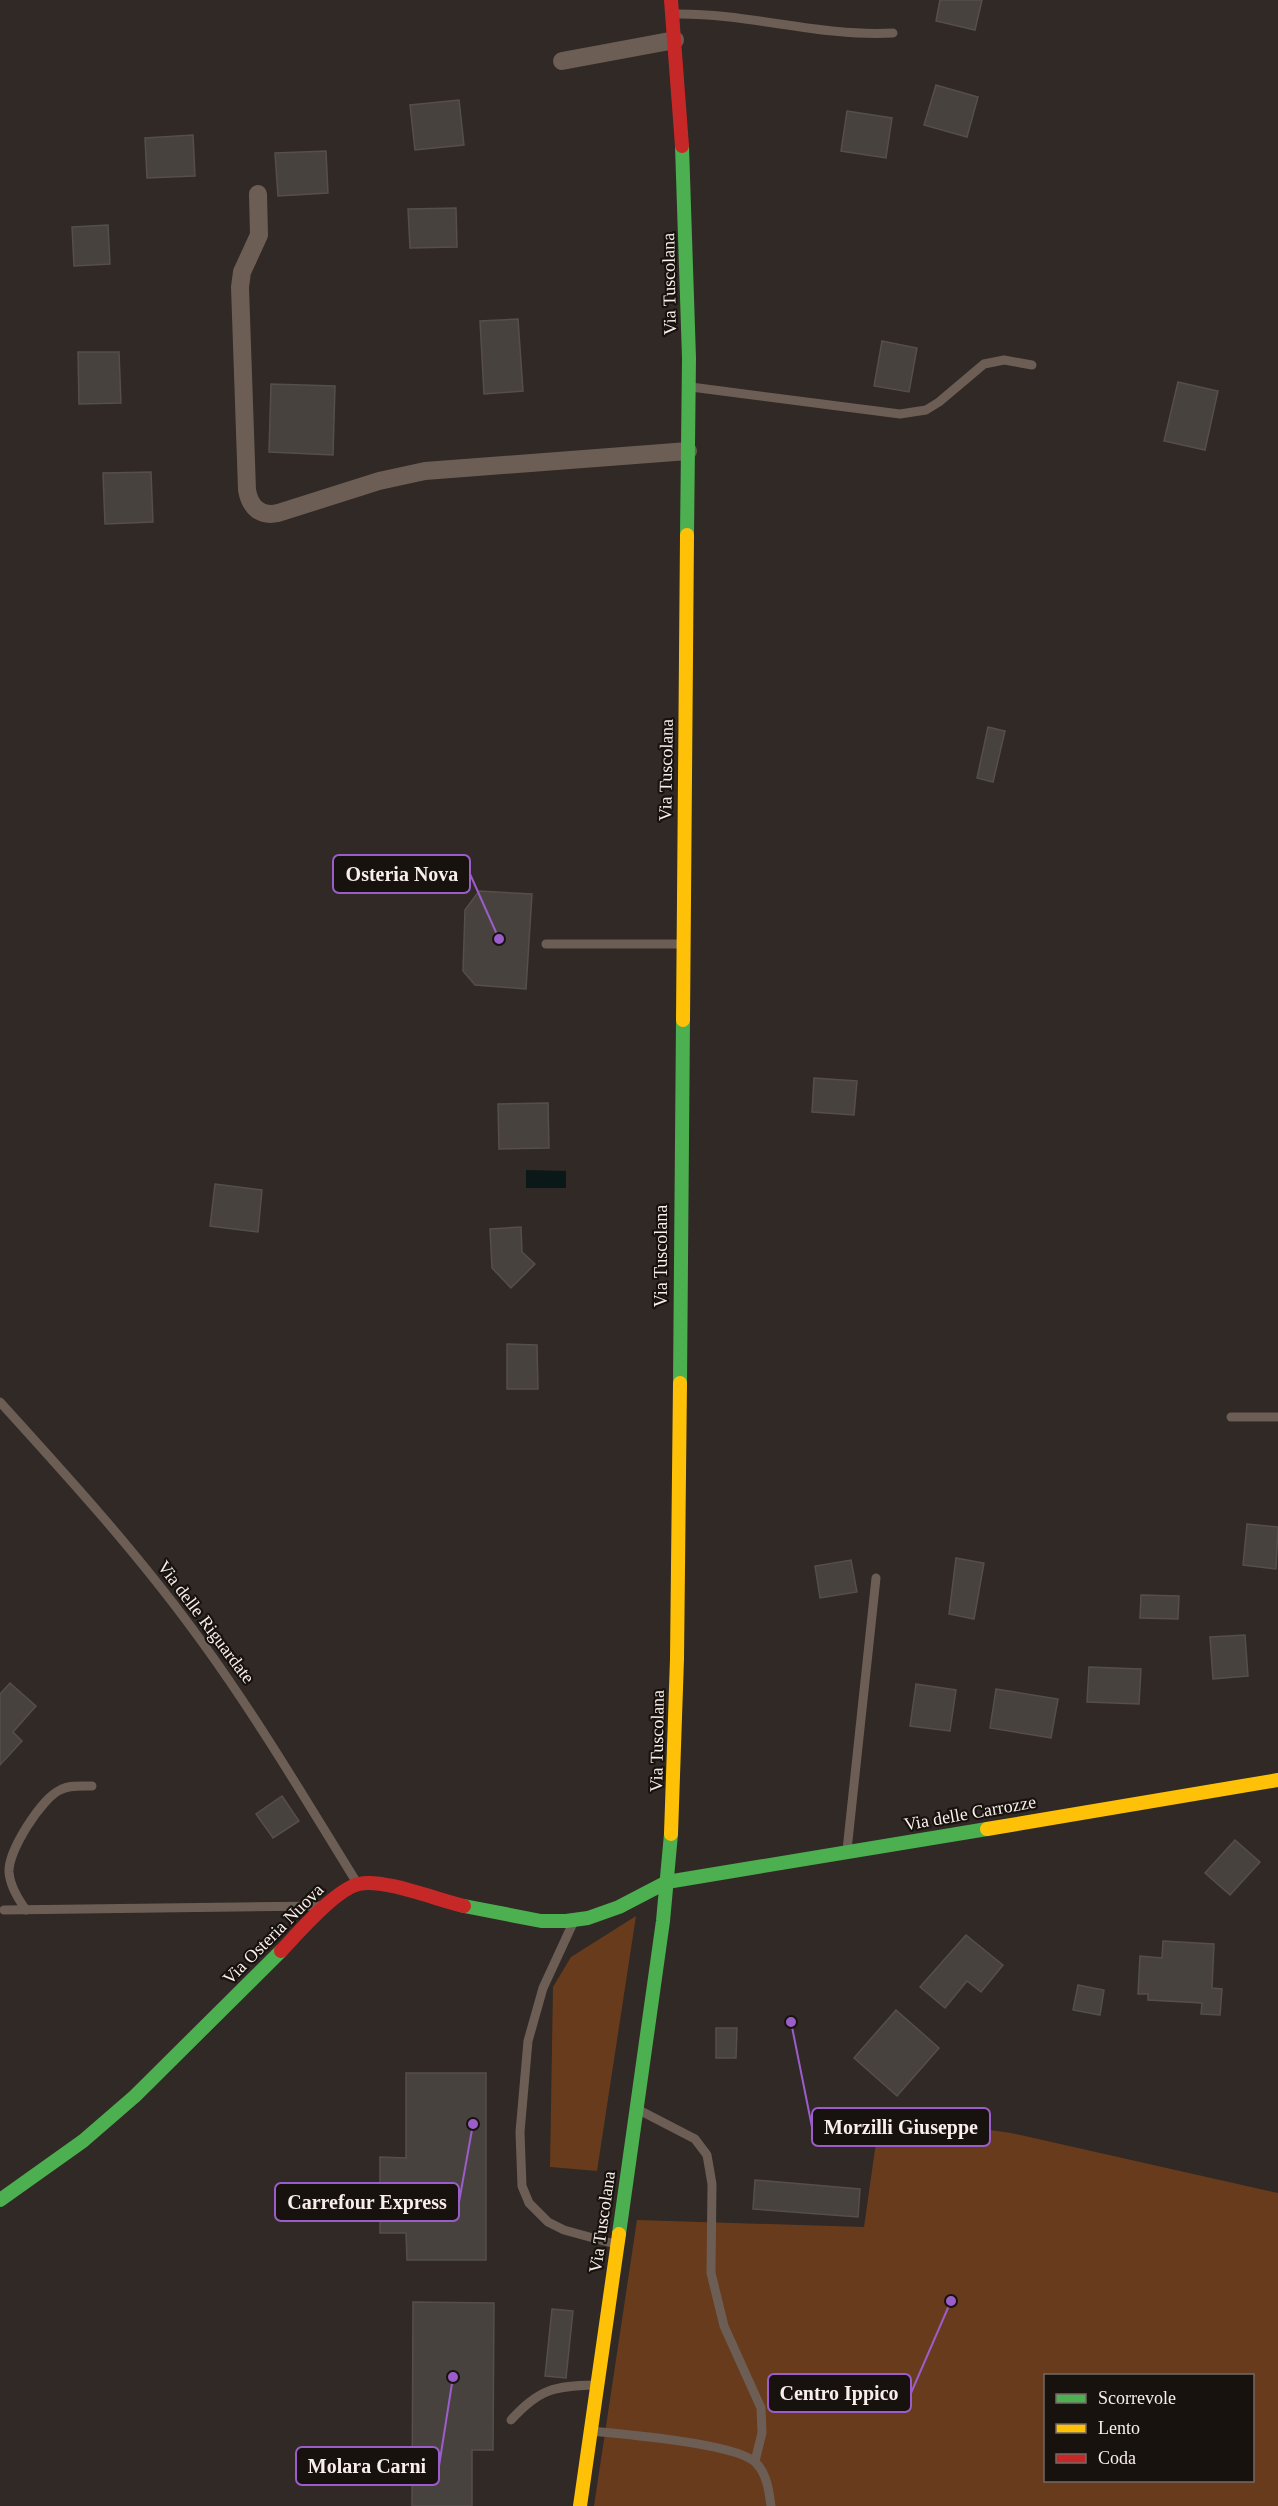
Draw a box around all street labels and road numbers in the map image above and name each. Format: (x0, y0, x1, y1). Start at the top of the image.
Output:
street label: Via Tuscolana (658, 233, 680, 335)
street label: Via Tuscolana (655, 719, 677, 821)
street label: Via Tuscolana (651, 1205, 671, 1307)
street label: Via delle Riguardate (154, 1557, 258, 1687)
street label: Via Tuscolana (646, 1690, 668, 1792)
street label: Via delle Carrozze (902, 1792, 1038, 1834)
street label: Via Osteria Nuova (219, 1880, 327, 1988)
street label: Via Tuscolana (585, 2170, 619, 2274)

